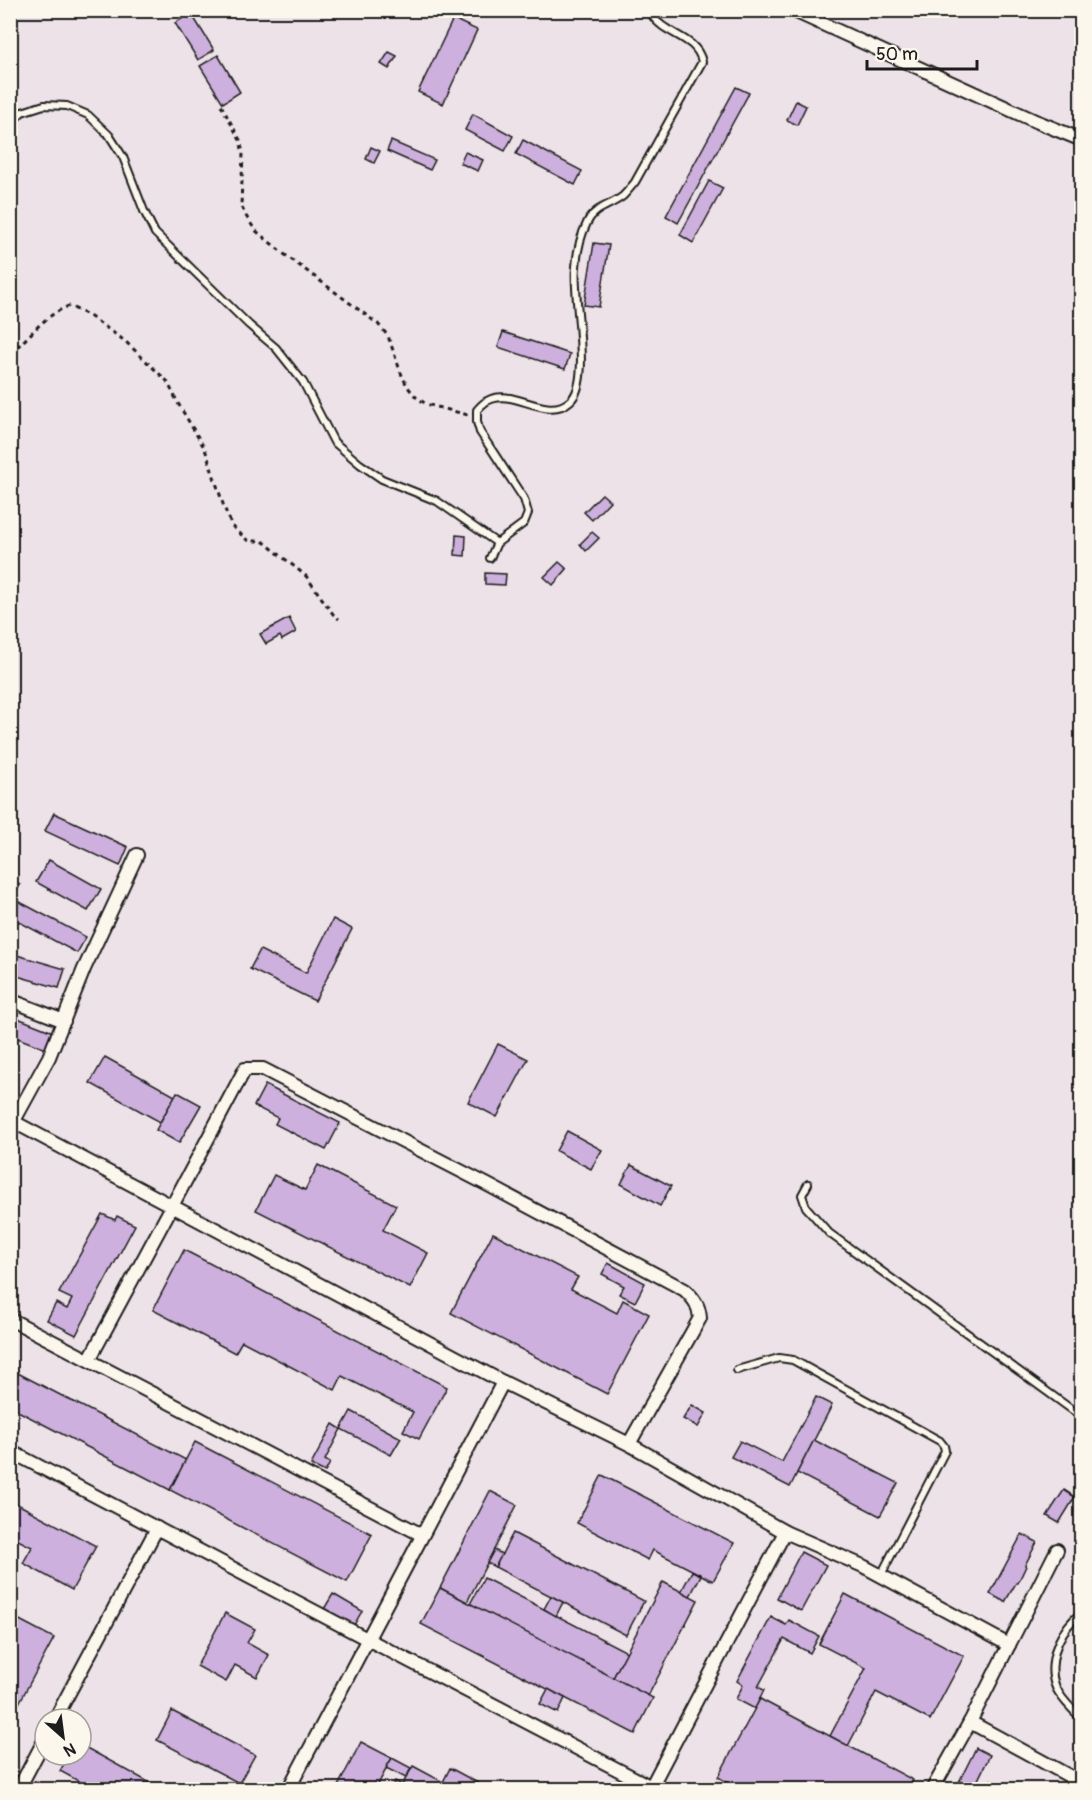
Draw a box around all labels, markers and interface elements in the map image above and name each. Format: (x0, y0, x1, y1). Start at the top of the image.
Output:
scale bar (867, 33, 976, 71)
text: 50 m (876, 43, 918, 66)
north arrow (33, 1707, 93, 1767)
text: N (60, 1738, 79, 1761)

